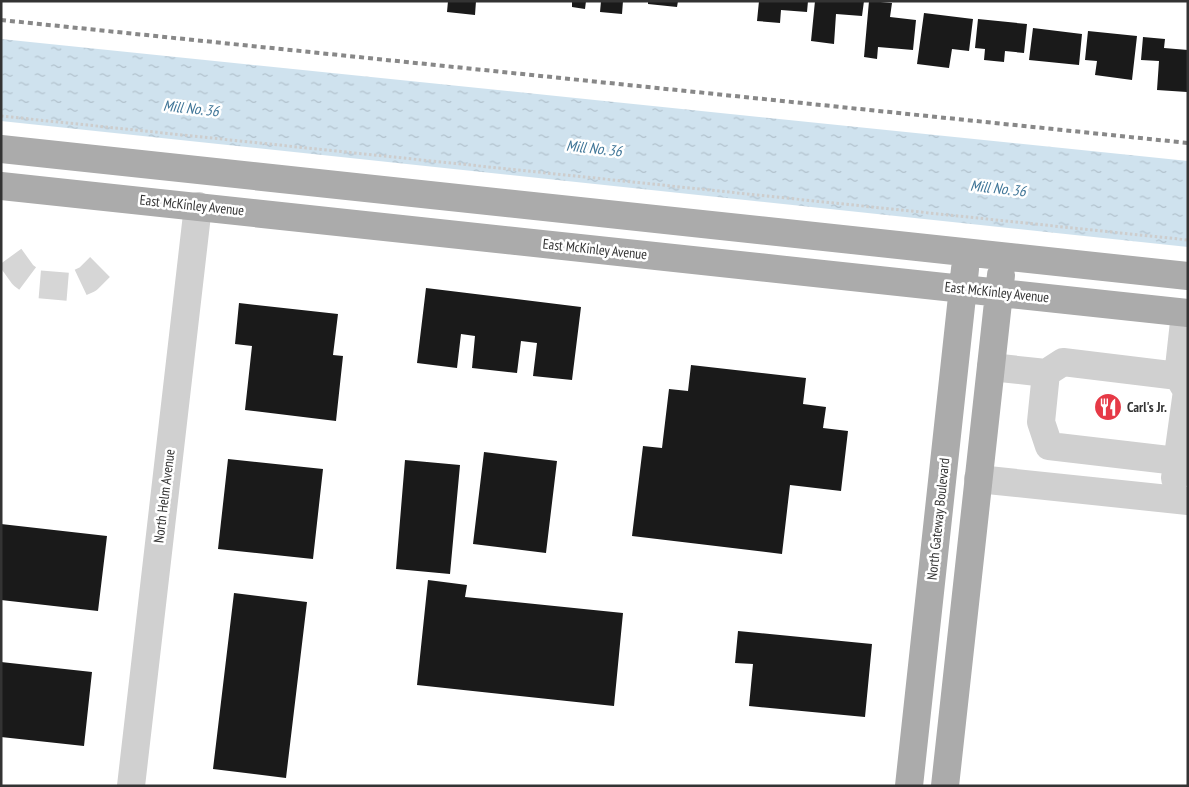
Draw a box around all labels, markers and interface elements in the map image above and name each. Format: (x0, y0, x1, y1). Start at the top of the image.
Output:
water label: Mill No. 36 (162, 96, 221, 120)
water label: Mill No. 36 (565, 136, 624, 160)
water label: Mill No. 36 (969, 176, 1028, 200)
street label: East McKinley Avenue (139, 191, 245, 219)
street label: East McKinley Avenue (542, 235, 648, 263)
street label: East McKinley Avenue (944, 278, 1050, 306)
restaurant icon: Carl's Jr. (1093, 392, 1123, 422)
place label: Carl's Jr. (1127, 398, 1167, 416)
street label: North Helm Avenue (149, 448, 179, 544)
street label: North Gateway Boulevard (923, 457, 953, 581)

